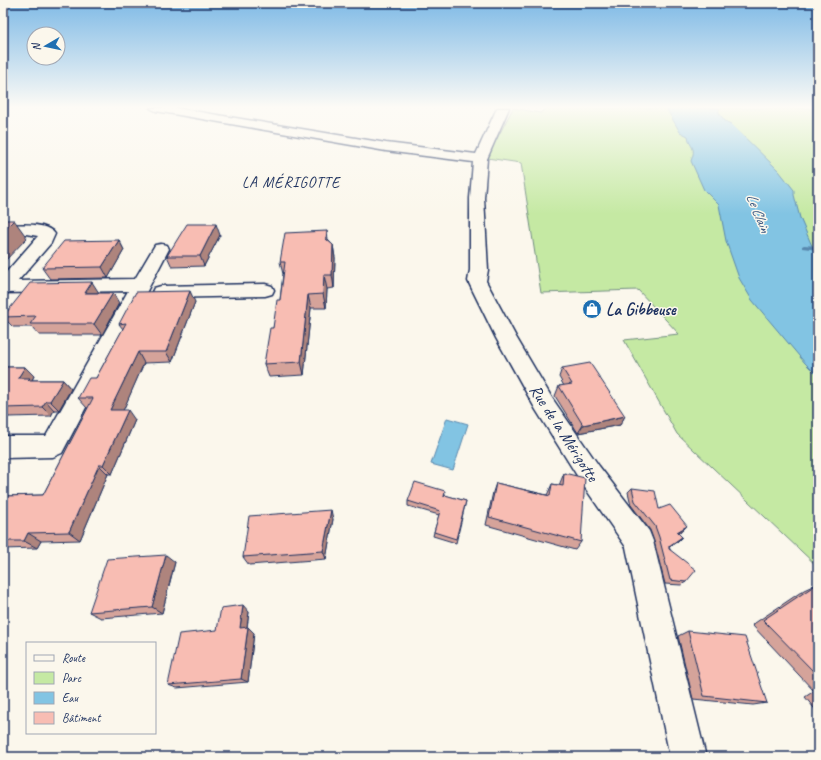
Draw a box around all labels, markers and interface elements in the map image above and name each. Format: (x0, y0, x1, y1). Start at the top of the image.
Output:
north arrow (26, 26, 66, 66)
text: N (28, 41, 44, 52)
district label: LA MÉRIGOTTE (242, 173, 341, 192)
water label: Le Clain (742, 191, 775, 236)
shop icon: La Gibbeuse (581, 298, 603, 320)
place label: La Gibbeuse (606, 299, 677, 320)
street label: Rue de la Mérigotte (525, 381, 604, 487)
legend (26, 642, 156, 734)
text: Route (62, 650, 86, 666)
text: Parc (62, 670, 82, 686)
text: Eau (62, 690, 80, 706)
text: Bâtiment (62, 710, 101, 726)

